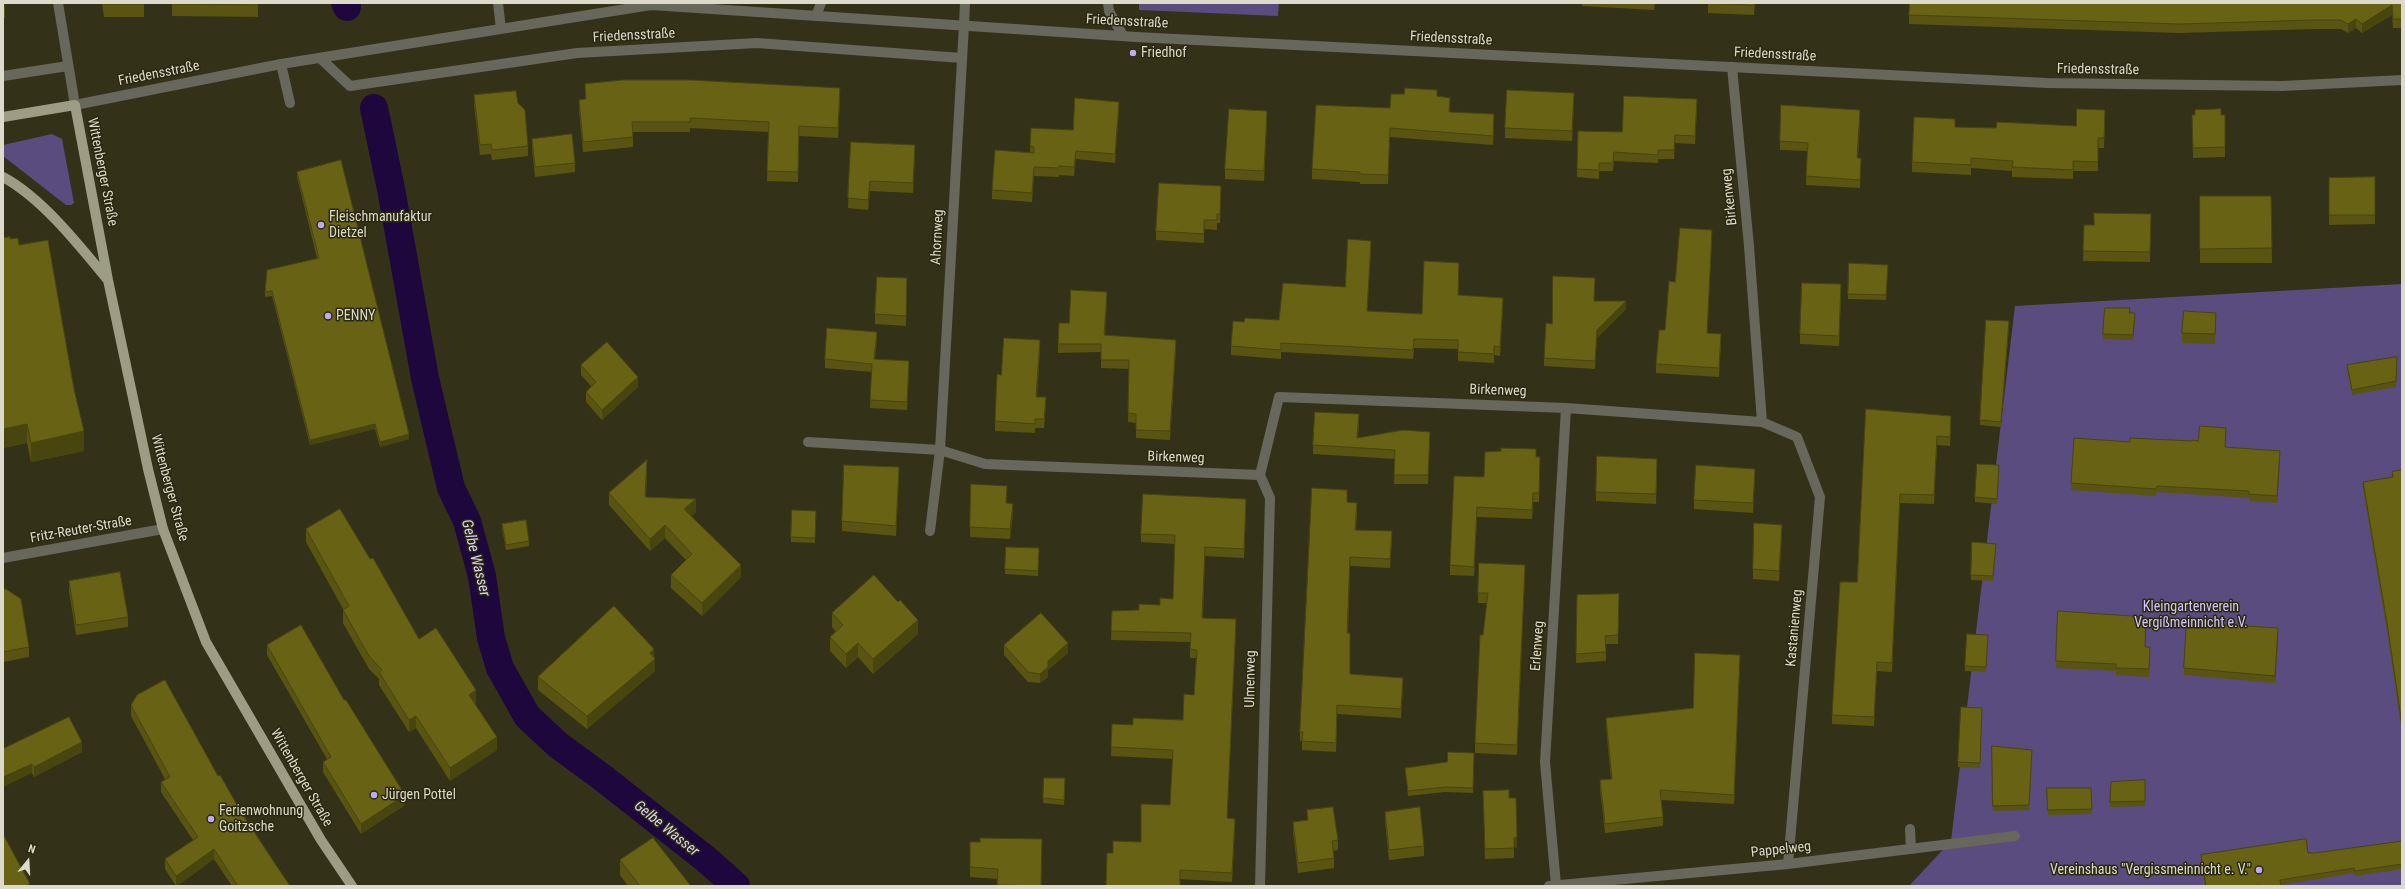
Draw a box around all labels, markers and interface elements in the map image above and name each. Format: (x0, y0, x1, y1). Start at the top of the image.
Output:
street label: Friedensstraße (1085, 11, 1169, 33)
street label: Friedensstraße (592, 25, 676, 47)
street label: Friedensstraße (1409, 28, 1493, 50)
street label: Friedensstraße (1733, 44, 1817, 66)
place label: Friedhof (1141, 45, 1187, 61)
marker: Friedhof (1128, 48, 1138, 58)
street label: Friedensstraße (117, 58, 201, 90)
street label: Friedensstraße (2057, 61, 2139, 79)
street label: Wittenberger Straße (83, 116, 121, 228)
street label: Birkenweg (1719, 168, 1741, 226)
place label: Fleischmanufaktur Dietzel (329, 209, 432, 242)
street label: Ahornweg (928, 209, 948, 265)
marker: Fleischmanufaktur Dietzel (316, 220, 326, 230)
place label: PENNY (336, 308, 375, 324)
marker: PENNY (323, 311, 333, 321)
street label: Birkenweg (1469, 382, 1527, 400)
street label: Wittenberger Straße (147, 433, 191, 543)
street label: Birkenweg (1147, 449, 1205, 467)
street label: Fritz-Reuter-Straße (29, 513, 133, 547)
water label: Gelbe Wasser (457, 518, 493, 598)
street label: Kastanienweg (1783, 589, 1807, 667)
park label: Kleingartenverein Vergißmeinnicht e.V. (2134, 599, 2248, 632)
street label: Erlenweg (1528, 620, 1548, 672)
street label: Ulmenweg (1242, 650, 1260, 708)
street label: Wittenberger Straße (266, 726, 336, 830)
place label: Jürgen Pottel (382, 787, 456, 803)
marker: Jürgen Pottel (369, 790, 379, 800)
water label: Gelbe Wasser (630, 797, 702, 861)
place label: Ferienwohnung Goitzsche (219, 803, 303, 836)
marker: Ferienwohnung Goitzsche (206, 814, 216, 824)
street label: Pappelweg (1750, 838, 1812, 862)
north arrow (8, 841, 48, 881)
text: N (27, 842, 37, 856)
place label: Vereinshaus "Vergissmeinnicht e. V." (2050, 862, 2251, 878)
marker: Vereinshaus "Vergissmeinnicht e. V." (2254, 865, 2264, 875)

